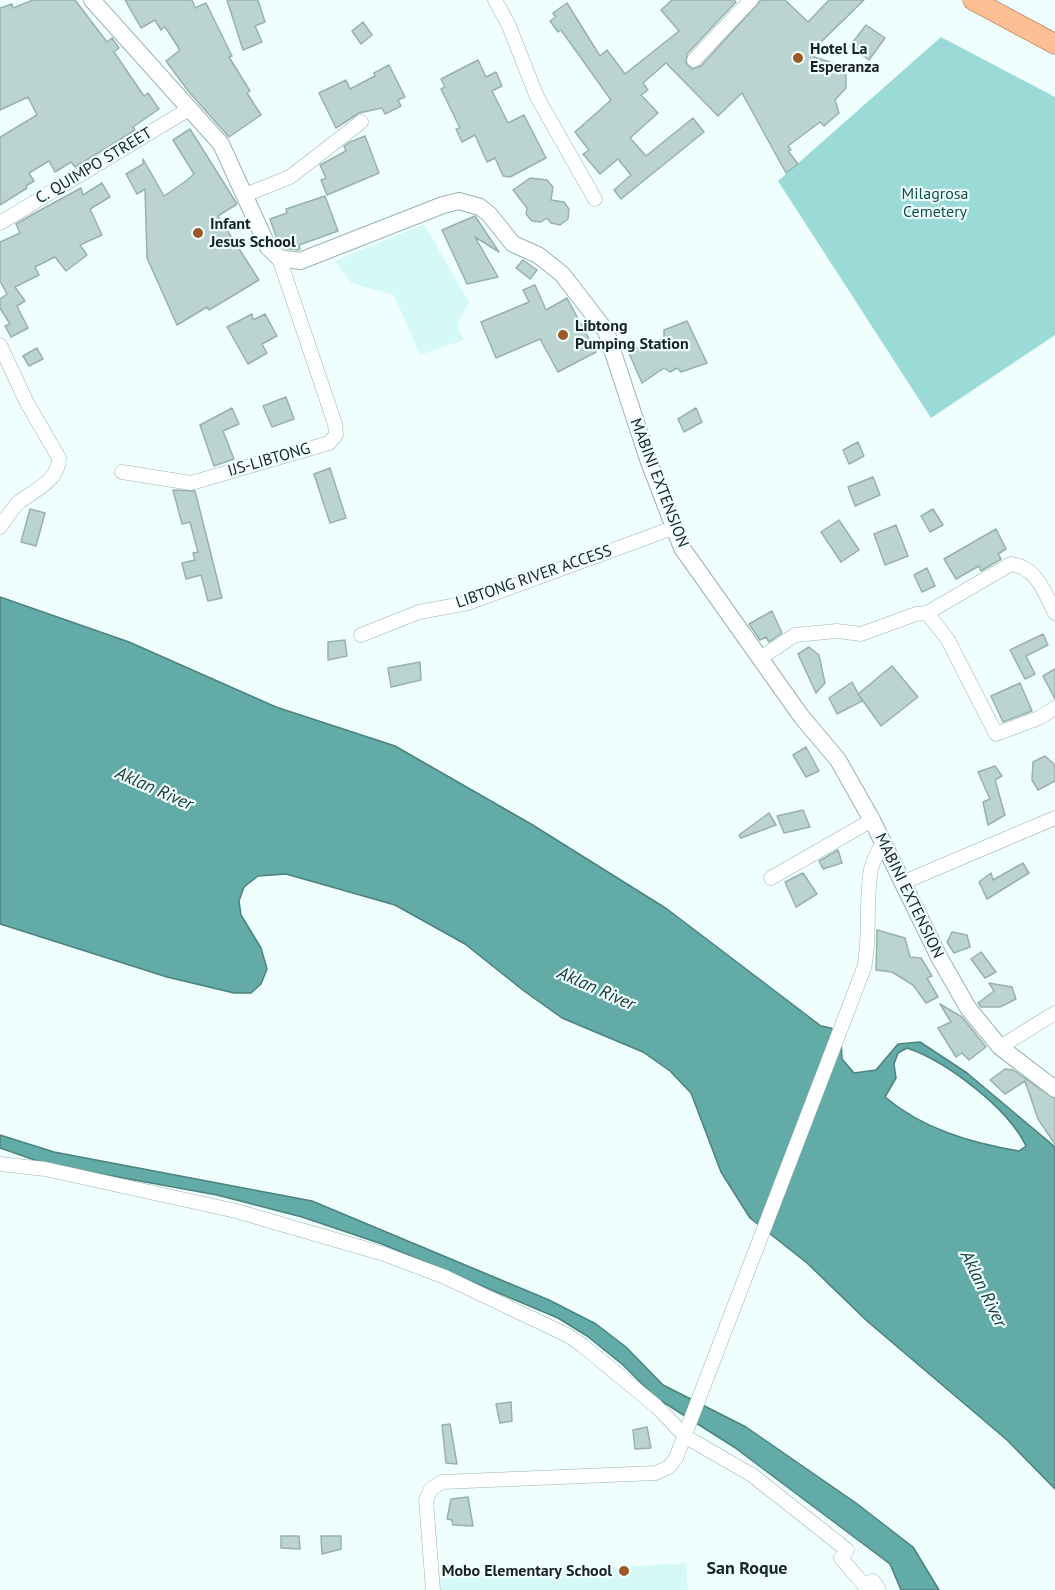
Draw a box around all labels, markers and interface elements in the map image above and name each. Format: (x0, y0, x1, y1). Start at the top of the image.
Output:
place label: Hotel La Esperanza (810, 39, 879, 77)
marker: Hotel La Esperanza (791, 51, 805, 65)
street label: C. QUIMPO STREET (32, 124, 156, 208)
park label: Milagrosa Cemetery (902, 184, 968, 222)
place label: Infant Jesus School (210, 214, 296, 252)
marker: Infant Jesus School (191, 226, 205, 240)
place label: Libtong Pumping Station (575, 316, 689, 354)
marker: Libtong Pumping Station (556, 328, 570, 342)
street label: MABINI EXTENSION (626, 416, 692, 550)
street label: IJS-LIBTONG (226, 439, 312, 481)
street label: LIBTONG RIVER ACCESS (453, 541, 615, 613)
water label: Aklan River (112, 762, 196, 816)
street label: MABINI EXTENSION (870, 830, 948, 962)
water label: Aklan River (554, 962, 638, 1016)
water label: Aklan River (955, 1247, 1011, 1331)
district label: San Roque (707, 1558, 787, 1580)
place label: Mobo Elementary School (442, 1561, 612, 1581)
marker: Mobo Elementary School (617, 1564, 631, 1578)

